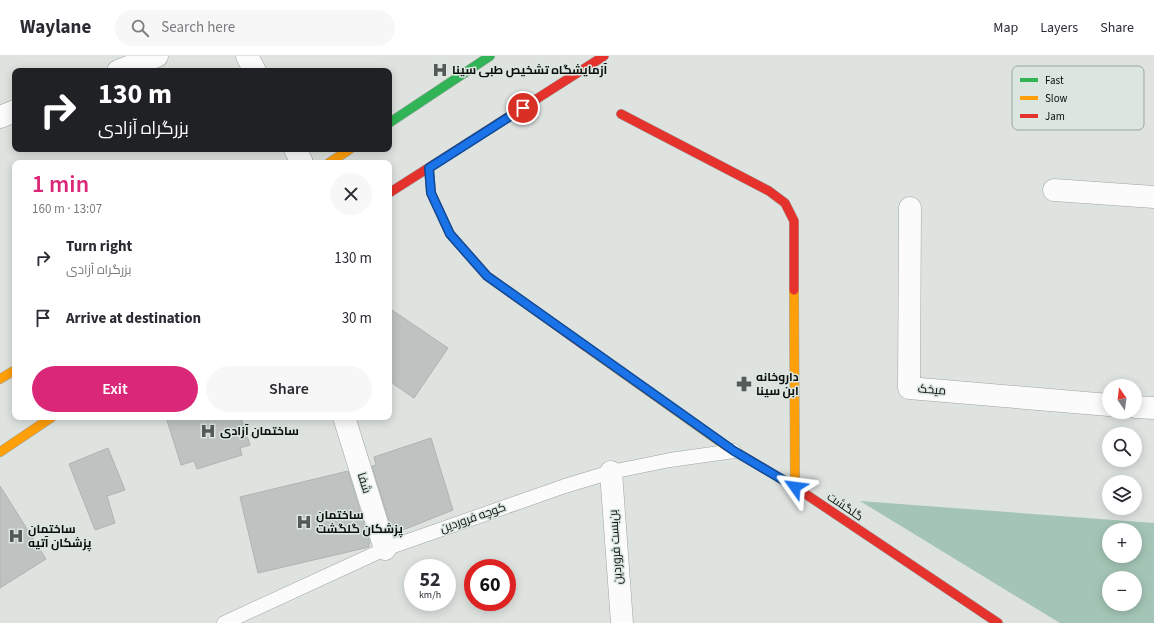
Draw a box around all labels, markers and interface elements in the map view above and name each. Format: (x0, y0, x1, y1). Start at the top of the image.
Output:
search box (115, 10, 395, 46)
text: Waylane (20, 14, 91, 41)
icon: search (129, 17, 151, 39)
text: Search here (161, 17, 235, 38)
text: Map (993, 18, 1018, 38)
text: Layers (1040, 18, 1078, 38)
text: Share (1100, 18, 1134, 38)
hospital icon: آزمایشگاه تشخیص طبی سینا (431, 61, 449, 79)
place label: آزمایشگاه تشخیص طبی سینا (452, 62, 608, 79)
legend (1012, 66, 1144, 130)
text: Fast (1045, 73, 1064, 88)
text: 130 m (98, 74, 172, 114)
icon: right (32, 84, 84, 136)
pin (506, 91, 540, 125)
text: Slow (1045, 91, 1068, 106)
icon: arrive (512, 97, 534, 119)
text: Jam (1045, 109, 1065, 124)
text: بزرگراه آزادی (98, 116, 189, 141)
text: 1 min (32, 167, 89, 202)
button: close (330, 173, 372, 215)
text: 160 m · 13:07 (32, 200, 102, 218)
text: Turn right (66, 236, 132, 257)
icon: right (32, 247, 54, 269)
text: 130 m (334, 248, 372, 269)
text: بزرگراه آزادی (66, 261, 132, 279)
icon: arrive (32, 307, 54, 329)
text: Arrive at destination (66, 308, 201, 329)
text: 30 m (342, 308, 372, 329)
button: Exit (32, 366, 198, 412)
button: Share (206, 366, 372, 412)
place label: داروخانه ابن سینا (756, 369, 799, 400)
pharmacy icon: داروخانه ابن سینا (735, 375, 753, 393)
north arrow (1102, 379, 1142, 419)
map controls (1102, 379, 1142, 611)
street label: میخک (917, 380, 947, 400)
hospital icon: ساختمان آزادی (199, 422, 217, 440)
place label: ساختمان آزادی (220, 423, 299, 440)
button: search (1102, 427, 1142, 467)
position arrow (774, 466, 816, 508)
street label: شفا (353, 470, 375, 496)
button: layers (1102, 475, 1142, 515)
street label: گلگشت (823, 489, 867, 525)
street label: کوچه فروردین (438, 499, 508, 537)
place label: ساختمان پزشکان گلگشت (316, 507, 403, 538)
street label: بن‌بست فروردین (605, 509, 627, 585)
hospital icon: ساختمان پزشکان گلگشت (295, 513, 313, 531)
place label: ساختمان پزشکان آتیه (28, 521, 92, 552)
button: + (1102, 523, 1142, 563)
hospital icon: ساختمان پزشکان آتیه (7, 527, 25, 545)
speed limit sign: 60 (464, 559, 516, 611)
text: 52 (419, 566, 441, 594)
button: − (1102, 571, 1142, 611)
text: km/h (419, 588, 441, 602)

